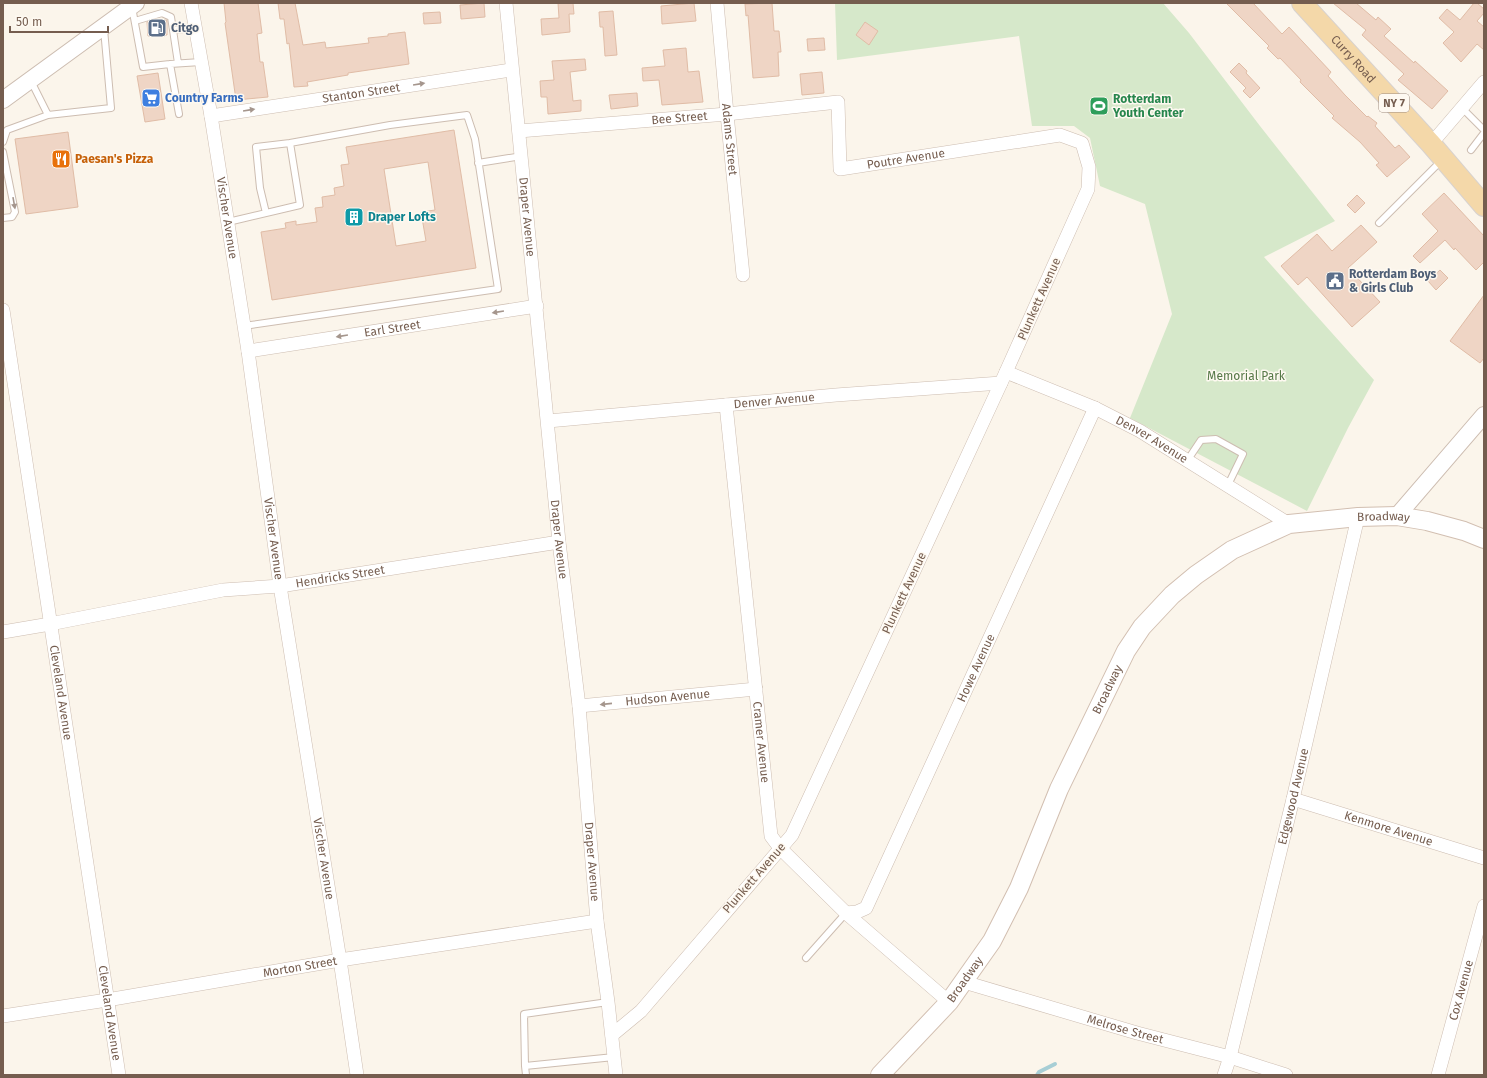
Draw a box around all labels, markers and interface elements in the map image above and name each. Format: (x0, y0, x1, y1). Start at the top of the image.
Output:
scale bar (10, 8, 108, 34)
text: 50 m (16, 15, 42, 29)
fuel station icon: Citgo (146, 17, 168, 39)
place label: Citgo (171, 21, 199, 35)
street label: Curry Road (1328, 32, 1379, 86)
street label: Stanton Street (321, 80, 402, 106)
one-way arrow (413, 81, 426, 87)
supermarket icon: Country Farms (140, 87, 162, 109)
place label: Country Farms (165, 91, 244, 105)
place label: Rotterdam Youth Center (1112, 92, 1184, 120)
road number: NY 7 (1379, 94, 1409, 112)
sports icon: Rotterdam Youth Center (1088, 95, 1110, 117)
street label: Adams Street (719, 103, 740, 177)
one-way arrow (243, 107, 256, 113)
street label: Bee Street (651, 109, 709, 127)
street label: Poutre Avenue (866, 146, 946, 172)
restaurant icon: Paesan's Pizza (50, 148, 72, 170)
place label: Paesan's Pizza (75, 152, 154, 166)
street label: Vischer Avenue (214, 176, 240, 260)
street label: Draper Avenue (516, 177, 538, 257)
one-way arrow (11, 197, 17, 209)
building icon: Draper Lofts (343, 206, 365, 228)
place label: Draper Lofts (368, 210, 436, 224)
street label: Plunkett Avenue (1015, 256, 1063, 342)
place label: Rotterdam Boys & Girls Club (1349, 267, 1437, 295)
public building icon: Rotterdam Boys & Girls Club (1324, 270, 1346, 292)
one-way arrow (492, 309, 504, 315)
street label: Earl Street (363, 317, 422, 340)
one-way arrow (336, 333, 348, 339)
park label: Memorial Park (1207, 369, 1286, 383)
street label: Denver Avenue (733, 390, 815, 411)
street label: Denver Avenue (1113, 413, 1190, 466)
street label: Vischer Avenue (261, 497, 286, 581)
street label: Draper Avenue (548, 499, 570, 580)
street label: Broadway (1357, 509, 1411, 525)
street label: Plunkett Avenue (879, 550, 929, 636)
street label: Hendricks Street (294, 562, 386, 590)
street label: Howe Avenue (954, 632, 998, 704)
street label: Cleveland Avenue (47, 644, 75, 741)
street label: Broadway (1089, 663, 1125, 716)
street label: Hudson Avenue (625, 686, 711, 709)
one-way arrow (600, 700, 612, 707)
street label: Cramer Avenue (750, 701, 772, 784)
street label: Edgewood Avenue (1275, 747, 1311, 846)
street label: Kenmore Avenue (1343, 808, 1434, 849)
street label: Vischer Avenue (310, 817, 337, 901)
street label: Draper Avenue (582, 821, 602, 902)
street label: Plunkett Avenue (720, 840, 788, 916)
street label: Morton Street (262, 954, 339, 980)
street label: Broadway (944, 954, 986, 1005)
street label: Cox Avenue (1446, 958, 1476, 1022)
street label: Cleveland Avenue (95, 964, 124, 1062)
street label: Melrose Street (1085, 1012, 1166, 1047)

